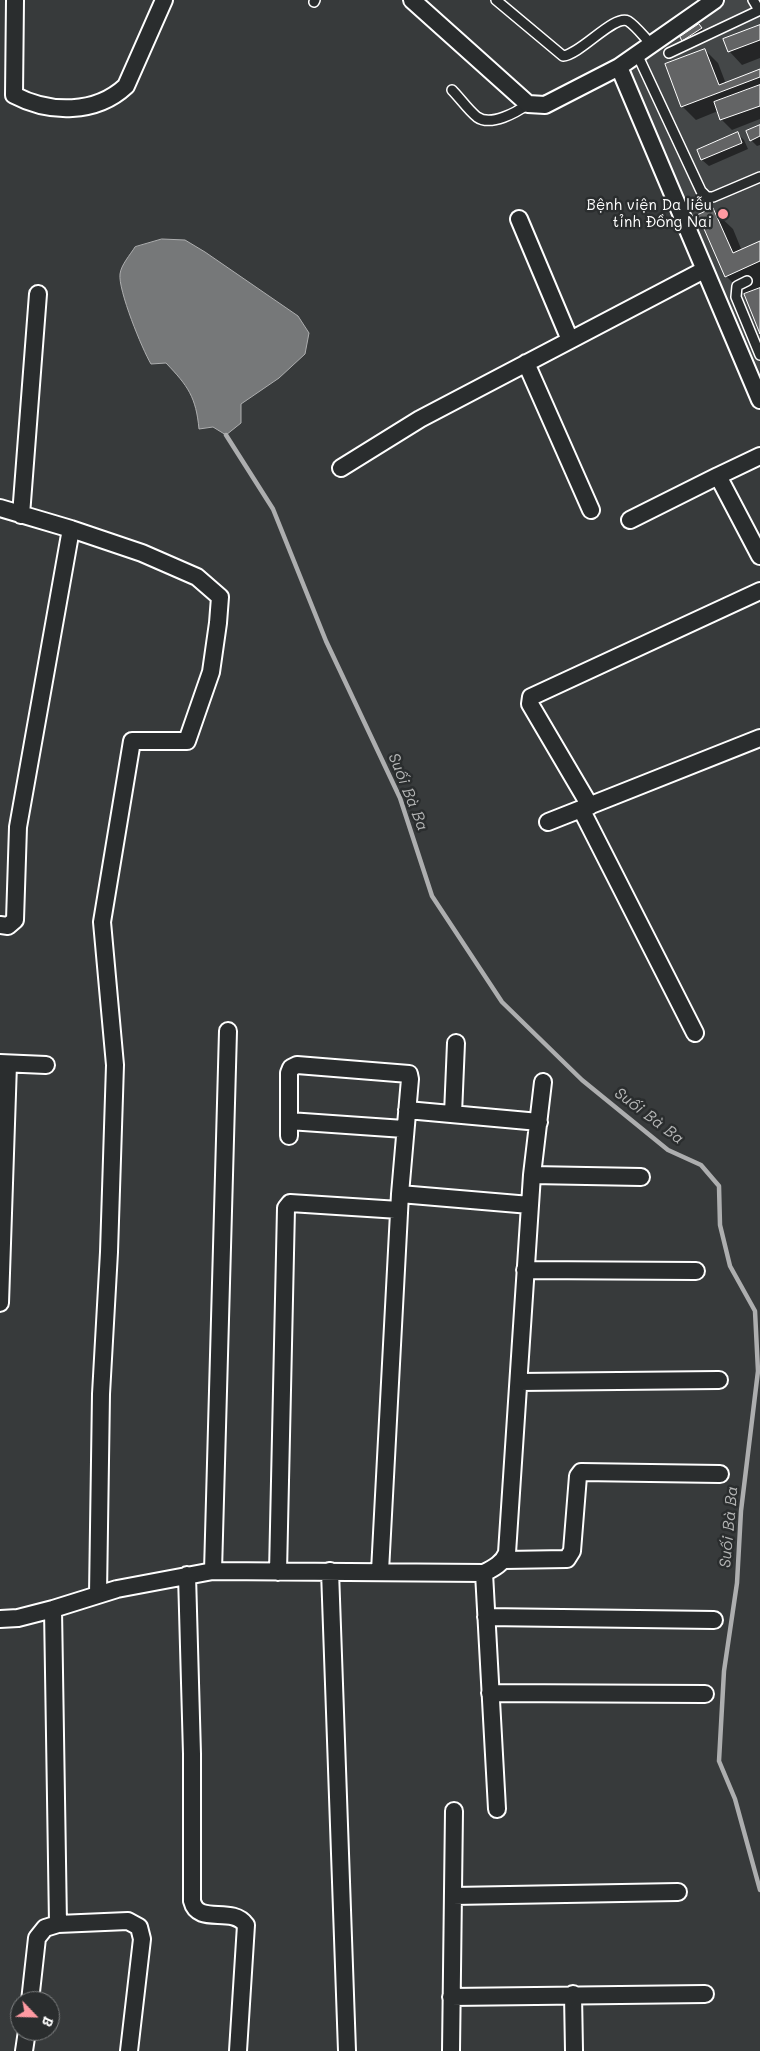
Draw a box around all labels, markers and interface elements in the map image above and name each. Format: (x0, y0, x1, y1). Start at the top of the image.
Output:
place label: Bệnh viện Da liễu tỉnh Đồng Nai (587, 196, 712, 231)
marker: Bệnh viện Da liễu tỉnh Đồng Nai (716, 207, 730, 221)
water label: Suối Bà Ba (384, 750, 432, 834)
water label: Suối Bà Ba (610, 1084, 688, 1148)
water label: Suối Bà Ba (716, 1485, 742, 1569)
north arrow (10, 1991, 60, 2041)
text: B (38, 2014, 59, 2030)

